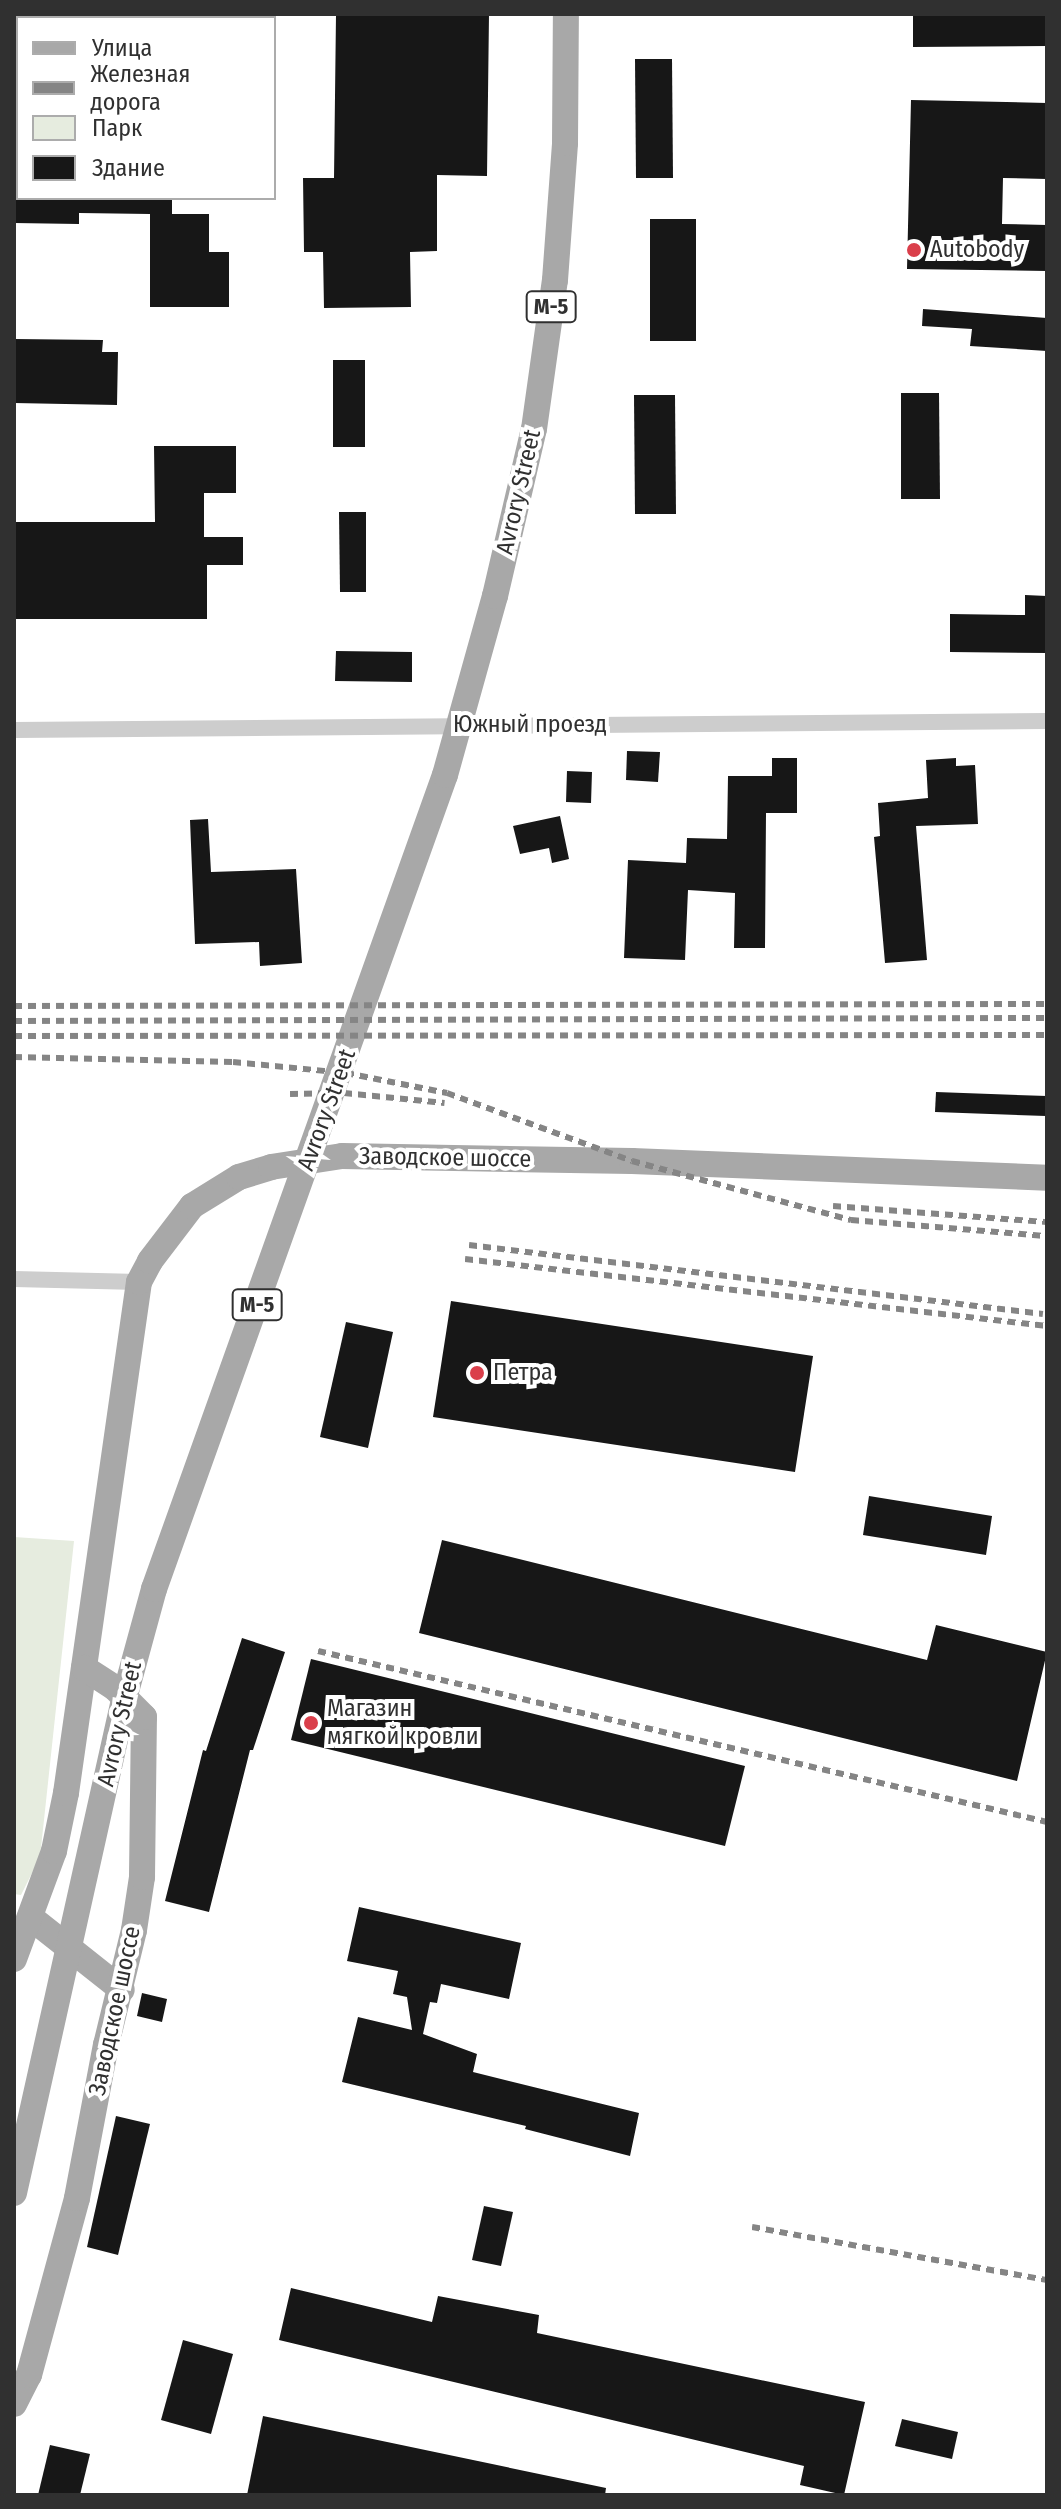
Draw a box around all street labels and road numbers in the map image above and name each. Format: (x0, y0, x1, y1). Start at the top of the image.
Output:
road number: М-5 (525, 289, 577, 325)
street label: Avrory Street (491, 427, 547, 557)
street label: Южный проезд (453, 711, 607, 739)
street label: Avrory Street (292, 1045, 362, 1175)
street label: Заводское шоссе (359, 1142, 531, 1174)
road number: М-5 (231, 1287, 283, 1323)
street label: Avrory Street (92, 1659, 148, 1789)
street label: Заводское шоссе (83, 1924, 147, 2098)

